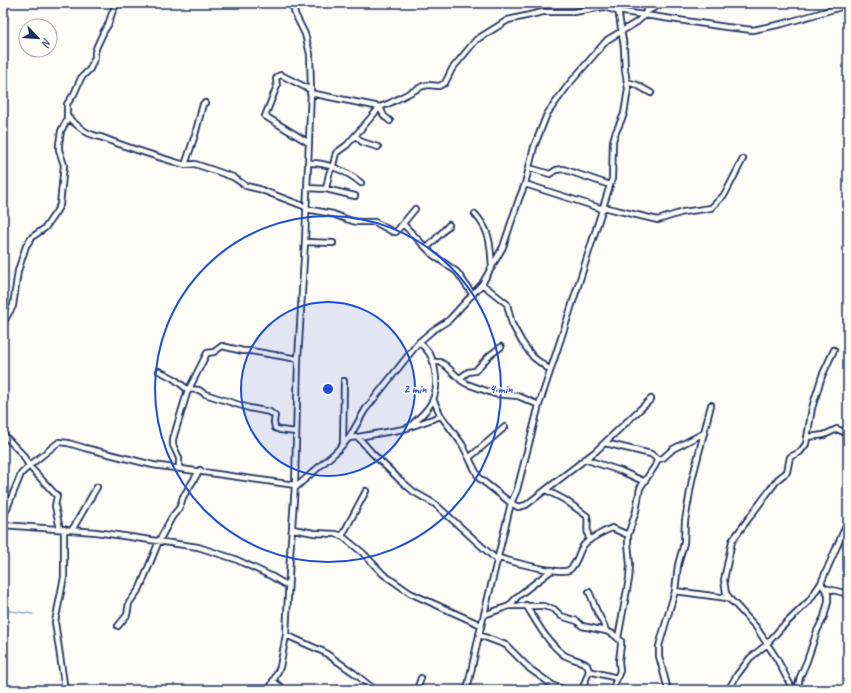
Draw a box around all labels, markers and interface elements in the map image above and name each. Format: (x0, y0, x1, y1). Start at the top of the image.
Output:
north arrow (18, 18, 58, 58)
text: N (38, 36, 55, 50)
text: 2 min (404, 381, 427, 397)
text: 4 min (490, 381, 513, 397)
centre of rings (321, 382, 335, 396)

